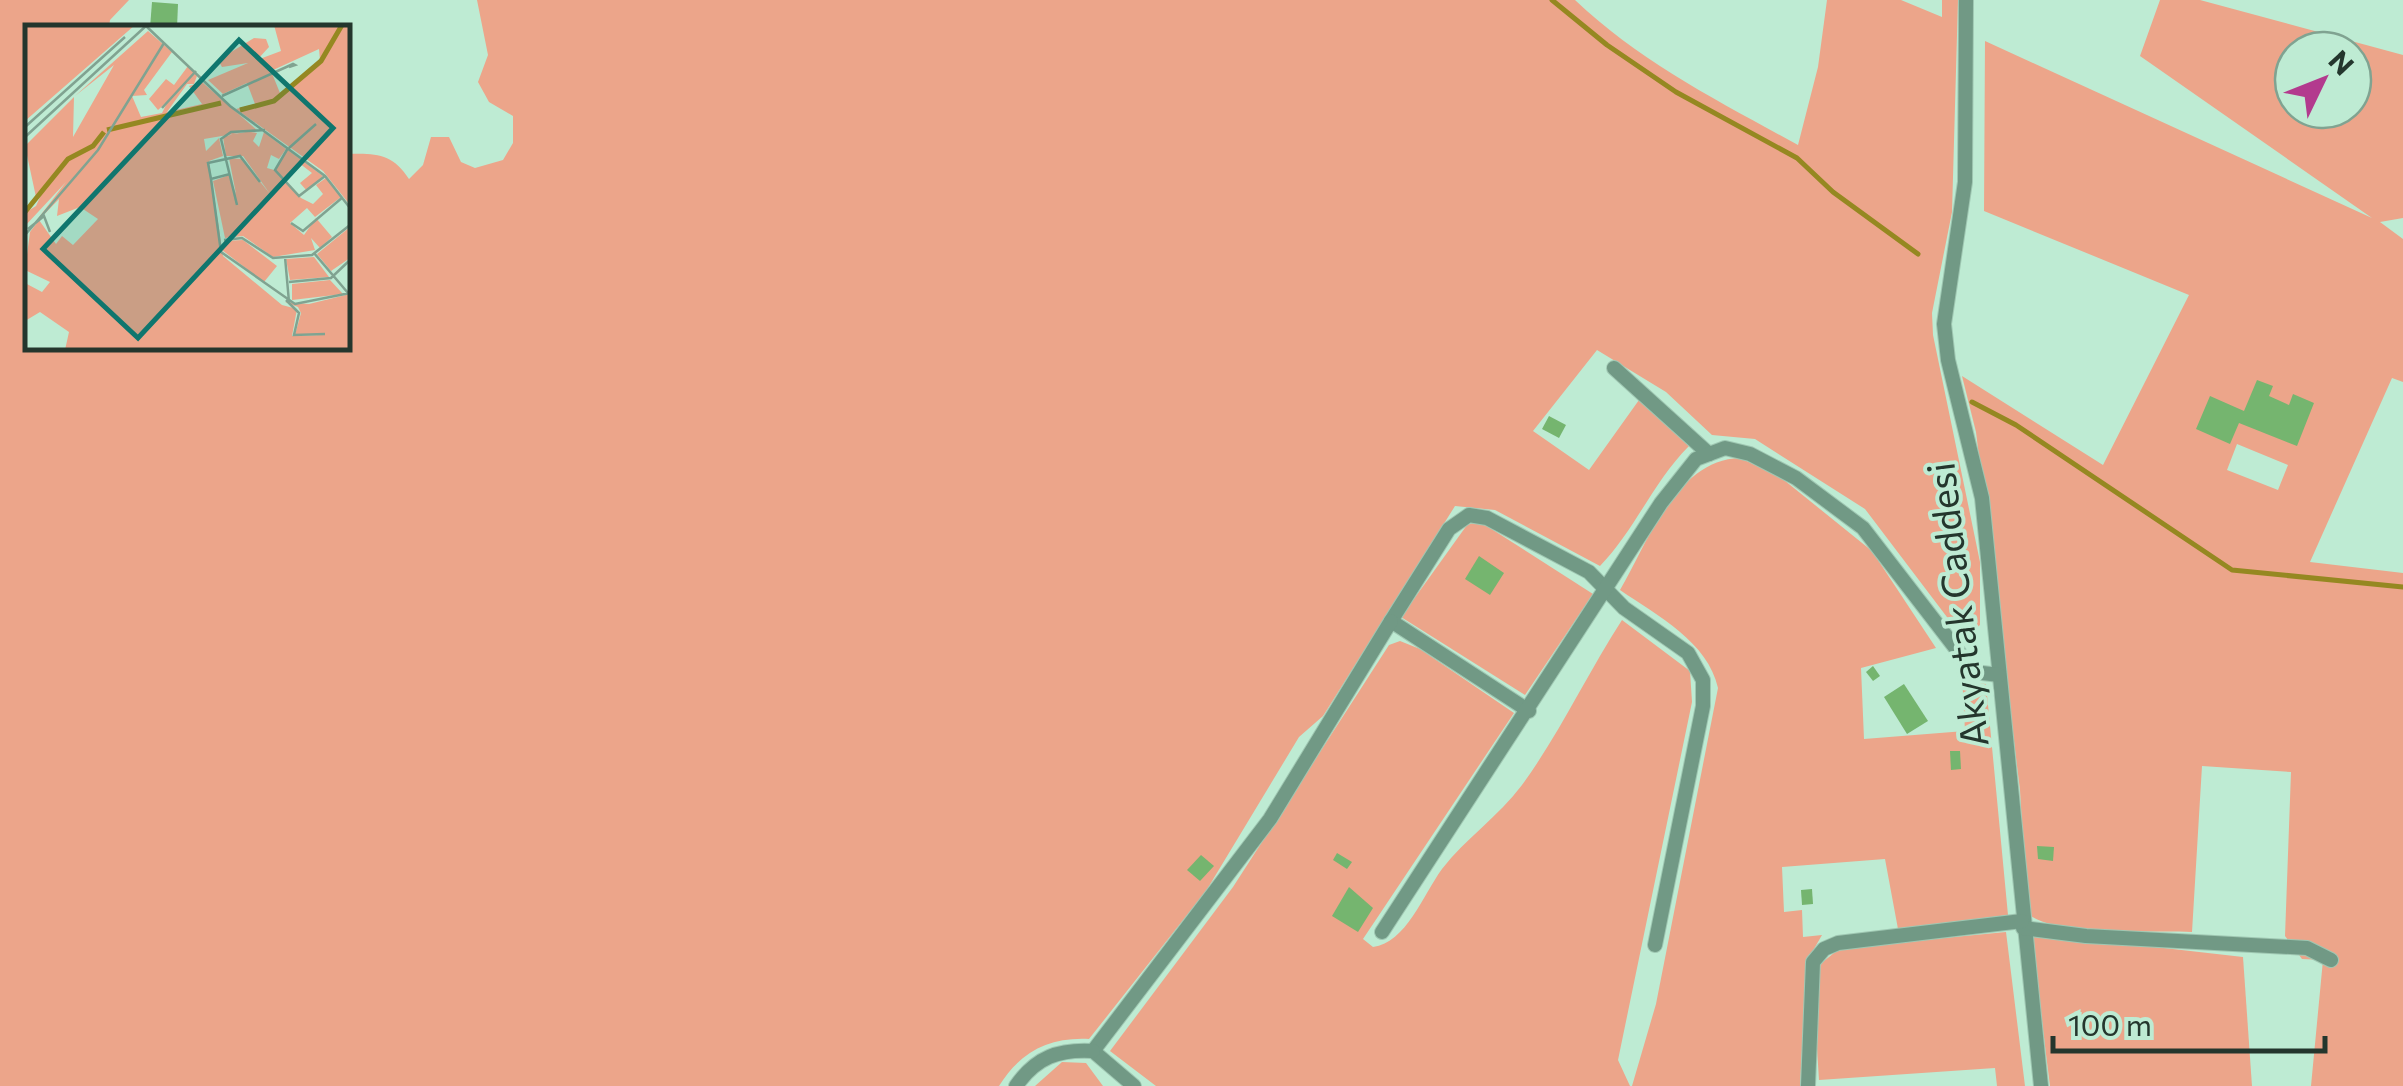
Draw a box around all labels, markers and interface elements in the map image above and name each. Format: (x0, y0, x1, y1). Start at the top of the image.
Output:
inset map (25, 25, 350, 350)
north arrow (2273, 30, 2373, 130)
text: N (2322, 43, 2362, 82)
street label: Akyatak Caddesi (1915, 460, 1997, 750)
scale bar (2053, 991, 2326, 1053)
text: 100 m (2068, 1005, 2152, 1042)

